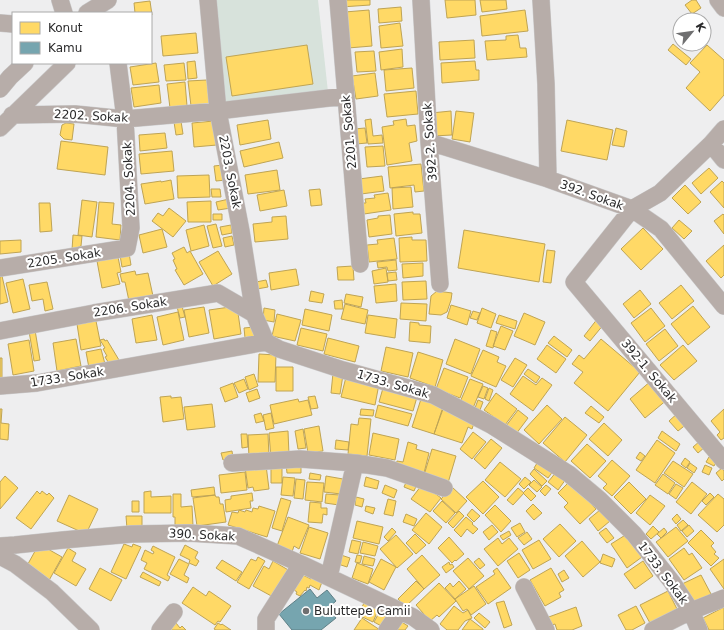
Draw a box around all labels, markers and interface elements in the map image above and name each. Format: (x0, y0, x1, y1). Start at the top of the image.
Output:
legend (12, 12, 152, 64)
north arrow (672, 12, 712, 52)
text: Konut (48, 21, 83, 35)
text: K (693, 21, 708, 35)
text: Kamu (48, 41, 82, 55)
street label: 2201. Sokak (339, 94, 359, 170)
street label: 392-2. Sokak (420, 102, 440, 182)
street label: 2202. Sokak (54, 107, 128, 125)
street label: 2203. Sokak (216, 134, 244, 210)
street label: 2204. Sokak (120, 142, 138, 216)
street label: 392. Sokak (558, 177, 626, 213)
street label: 2205. Sokak (26, 245, 102, 271)
street label: 2206. Sokak (92, 294, 168, 320)
street label: 392-1. Sokak (618, 336, 680, 406)
street label: 1733. Sokak (29, 364, 105, 390)
street label: 1733. Sokak (355, 367, 431, 401)
street label: 390. Sokak (168, 526, 236, 544)
street label: 1733. Sokak (635, 539, 691, 607)
place label: Buluttepe Camii (314, 604, 410, 618)
marker: Buluttepe Camii (301, 606, 311, 616)

